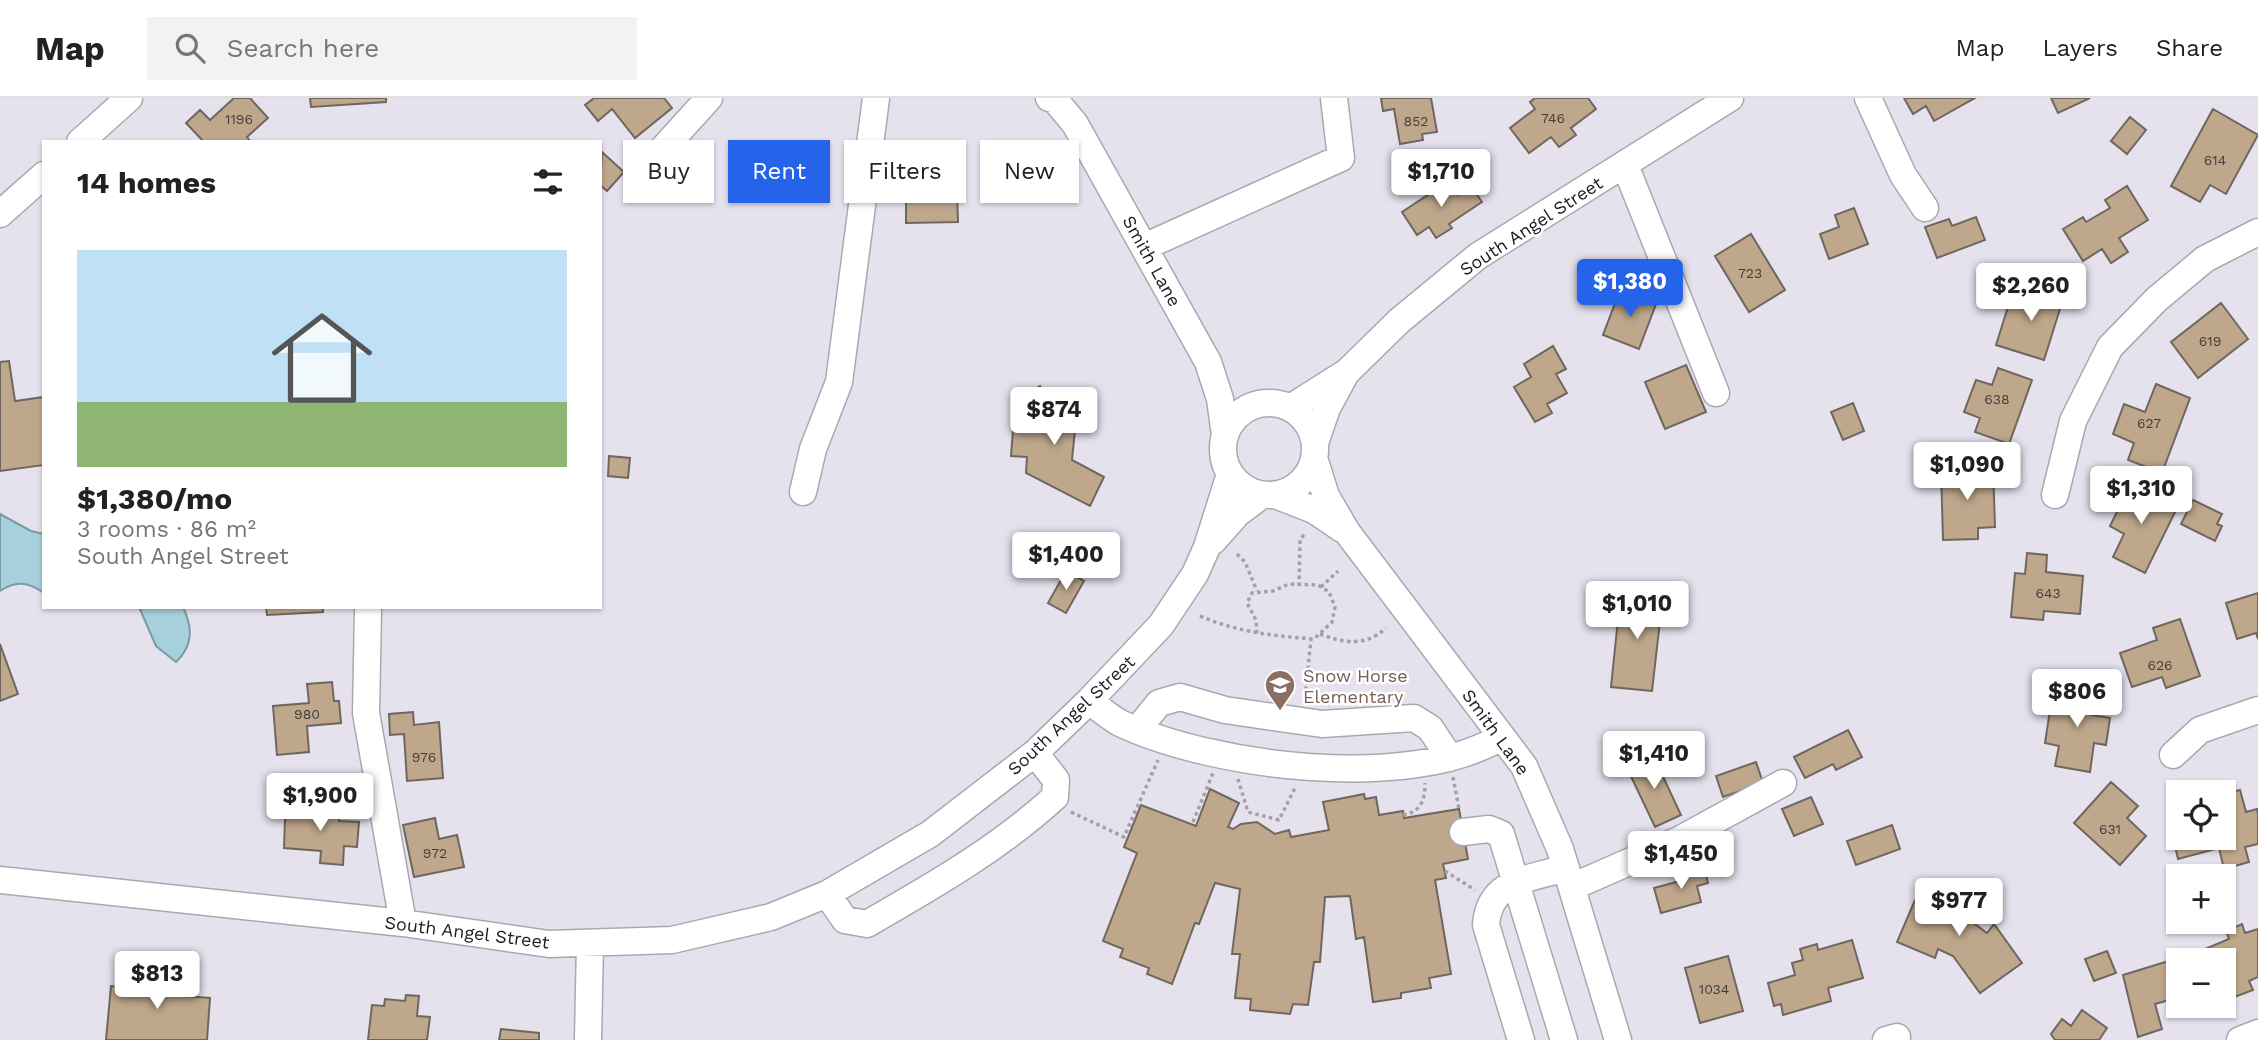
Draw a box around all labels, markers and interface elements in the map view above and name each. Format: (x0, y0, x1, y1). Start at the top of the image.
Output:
search box (147, 17, 637, 80)
text: Map (35, 29, 105, 68)
icon: search (171, 29, 209, 67)
text: Search here (227, 33, 379, 63)
text: Map (1956, 34, 2004, 62)
text: Layers (2042, 34, 2118, 62)
text: Share (2156, 34, 2223, 62)
house number: 746 (1541, 110, 1565, 126)
house number: 1196 (225, 111, 253, 127)
house number: 852 (1404, 113, 1428, 129)
chip: Buy (623, 140, 714, 203)
chip: Rent (728, 140, 830, 203)
chip: Filters (844, 140, 966, 203)
chip: New (980, 140, 1079, 203)
pin: $1,710 (1384, 150, 1498, 209)
house number: 614 (2204, 152, 2226, 168)
text: $1,710 (1407, 158, 1475, 185)
icon: filters (529, 163, 567, 201)
text: 14 homes (77, 165, 216, 200)
street label: South Angel Street (1456, 172, 1607, 280)
street label: Smith Lane (1118, 212, 1186, 310)
pin: $1,380 (1573, 260, 1687, 319)
pin: $2,260 (1974, 264, 2088, 323)
house number: 723 (1738, 265, 1762, 281)
text: $1,380 (1593, 268, 1667, 295)
text: $2,260 (1992, 272, 2070, 299)
icon: home (259, 295, 385, 421)
house number: 619 (2199, 333, 2221, 349)
pin: $874 (1013, 388, 1095, 447)
house number: 638 (1984, 391, 2010, 407)
text: $874 (1026, 396, 1082, 423)
house number: 627 (2137, 415, 2161, 431)
pin: $1,090 (1910, 442, 2024, 502)
text: $1,090 (1930, 451, 2004, 478)
pin: $1,310 (2084, 466, 2198, 526)
text: $1,310 (2106, 475, 2176, 502)
text: $1,380/mo (77, 481, 232, 516)
text: 3 rooms · 86 m² (77, 516, 256, 543)
pin: $1,400 (1009, 532, 1123, 592)
text: $1,400 (1028, 541, 1104, 568)
text: South Angel Street (77, 543, 289, 570)
pin: $1,010 (1580, 582, 1694, 641)
house number: 643 (2035, 585, 2061, 601)
text: $1,010 (1602, 590, 1672, 617)
street label: South Angel Street (1003, 650, 1139, 779)
house number: 626 (2147, 657, 2173, 673)
place label: Snow Horse Elementary (1303, 665, 1408, 707)
school or university icon: Snow Horse Elementary (1263, 668, 1297, 712)
pin: $806 (2036, 670, 2118, 729)
text: $806 (2048, 678, 2106, 705)
street label: Smith Lane (1458, 685, 1534, 779)
house number: 980 (294, 706, 320, 722)
pin: $1,410 (1597, 732, 1711, 791)
text: $1,410 (1619, 740, 1689, 767)
house number: 976 (412, 749, 436, 765)
pin: $1,900 (263, 774, 377, 833)
map controls (2166, 780, 2236, 1018)
button: locate (2166, 780, 2236, 850)
text: $1,900 (282, 782, 358, 809)
house number: 631 (2099, 821, 2121, 837)
pin: $1,450 (1624, 832, 1738, 891)
text: $1,450 (1644, 840, 1718, 867)
house number: 972 (423, 845, 447, 861)
button: + (2166, 864, 2236, 934)
pin: $977 (1918, 878, 2000, 938)
text: $977 (1931, 887, 1987, 914)
street label: South Angel Street (383, 911, 551, 953)
button: − (2166, 948, 2236, 1018)
pin: $813 (116, 951, 198, 1011)
text: $813 (131, 960, 183, 987)
house number: 1034 (1699, 981, 1729, 997)

